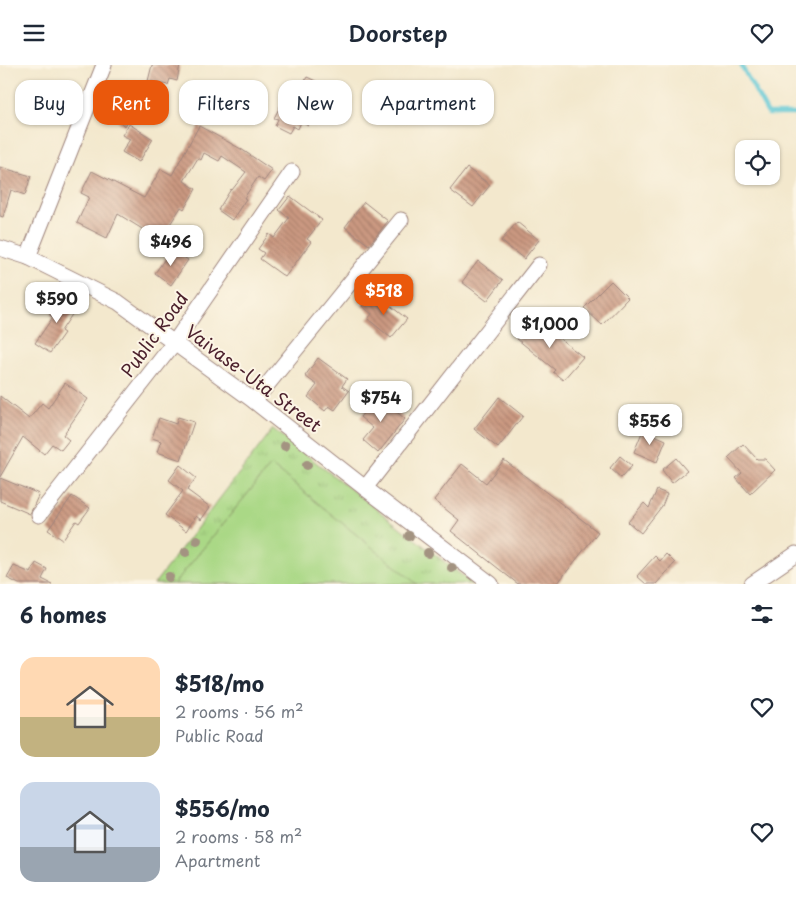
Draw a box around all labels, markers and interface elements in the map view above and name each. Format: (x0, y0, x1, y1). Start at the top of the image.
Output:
text: Doorstep (348, 16, 448, 49)
icon: menu (20, 19, 48, 47)
icon: heart (748, 19, 776, 47)
chip: Buy (15, 80, 83, 125)
chip: Rent (93, 80, 169, 125)
chip: Filters (179, 80, 268, 125)
chip: New (278, 80, 352, 125)
chip: Apartment (362, 80, 494, 125)
map controls (735, 140, 780, 185)
button: locate (735, 140, 780, 185)
pin: $496 (141, 225, 201, 267)
text: $496 (150, 229, 192, 253)
pin: $518 (354, 273, 414, 316)
text: $518 (365, 278, 403, 302)
pin: $590 (27, 281, 87, 324)
text: $590 (36, 286, 78, 310)
street label: Public Road (114, 286, 194, 382)
pin: $1,000 (509, 307, 591, 349)
text: $1,000 (522, 311, 578, 335)
street label: Vaivase-Uta Street (180, 318, 328, 438)
pin: $754 (351, 381, 411, 423)
text: $754 (361, 385, 401, 409)
pin: $556 (620, 403, 680, 446)
text: $556 (629, 408, 671, 432)
text: 6 homes (20, 598, 106, 630)
icon: filters (748, 600, 776, 628)
text: $518/mo (175, 667, 264, 699)
icon: home (60, 677, 120, 737)
icon: heart (748, 693, 776, 721)
text: 2 rooms · 56 m² (175, 699, 304, 723)
text: Public Road (175, 723, 264, 747)
text: $556/mo (175, 792, 270, 824)
icon: home (60, 802, 120, 862)
icon: heart (748, 818, 776, 846)
text: 2 rooms · 58 m² (175, 824, 302, 848)
text: Apartment (175, 848, 260, 872)

